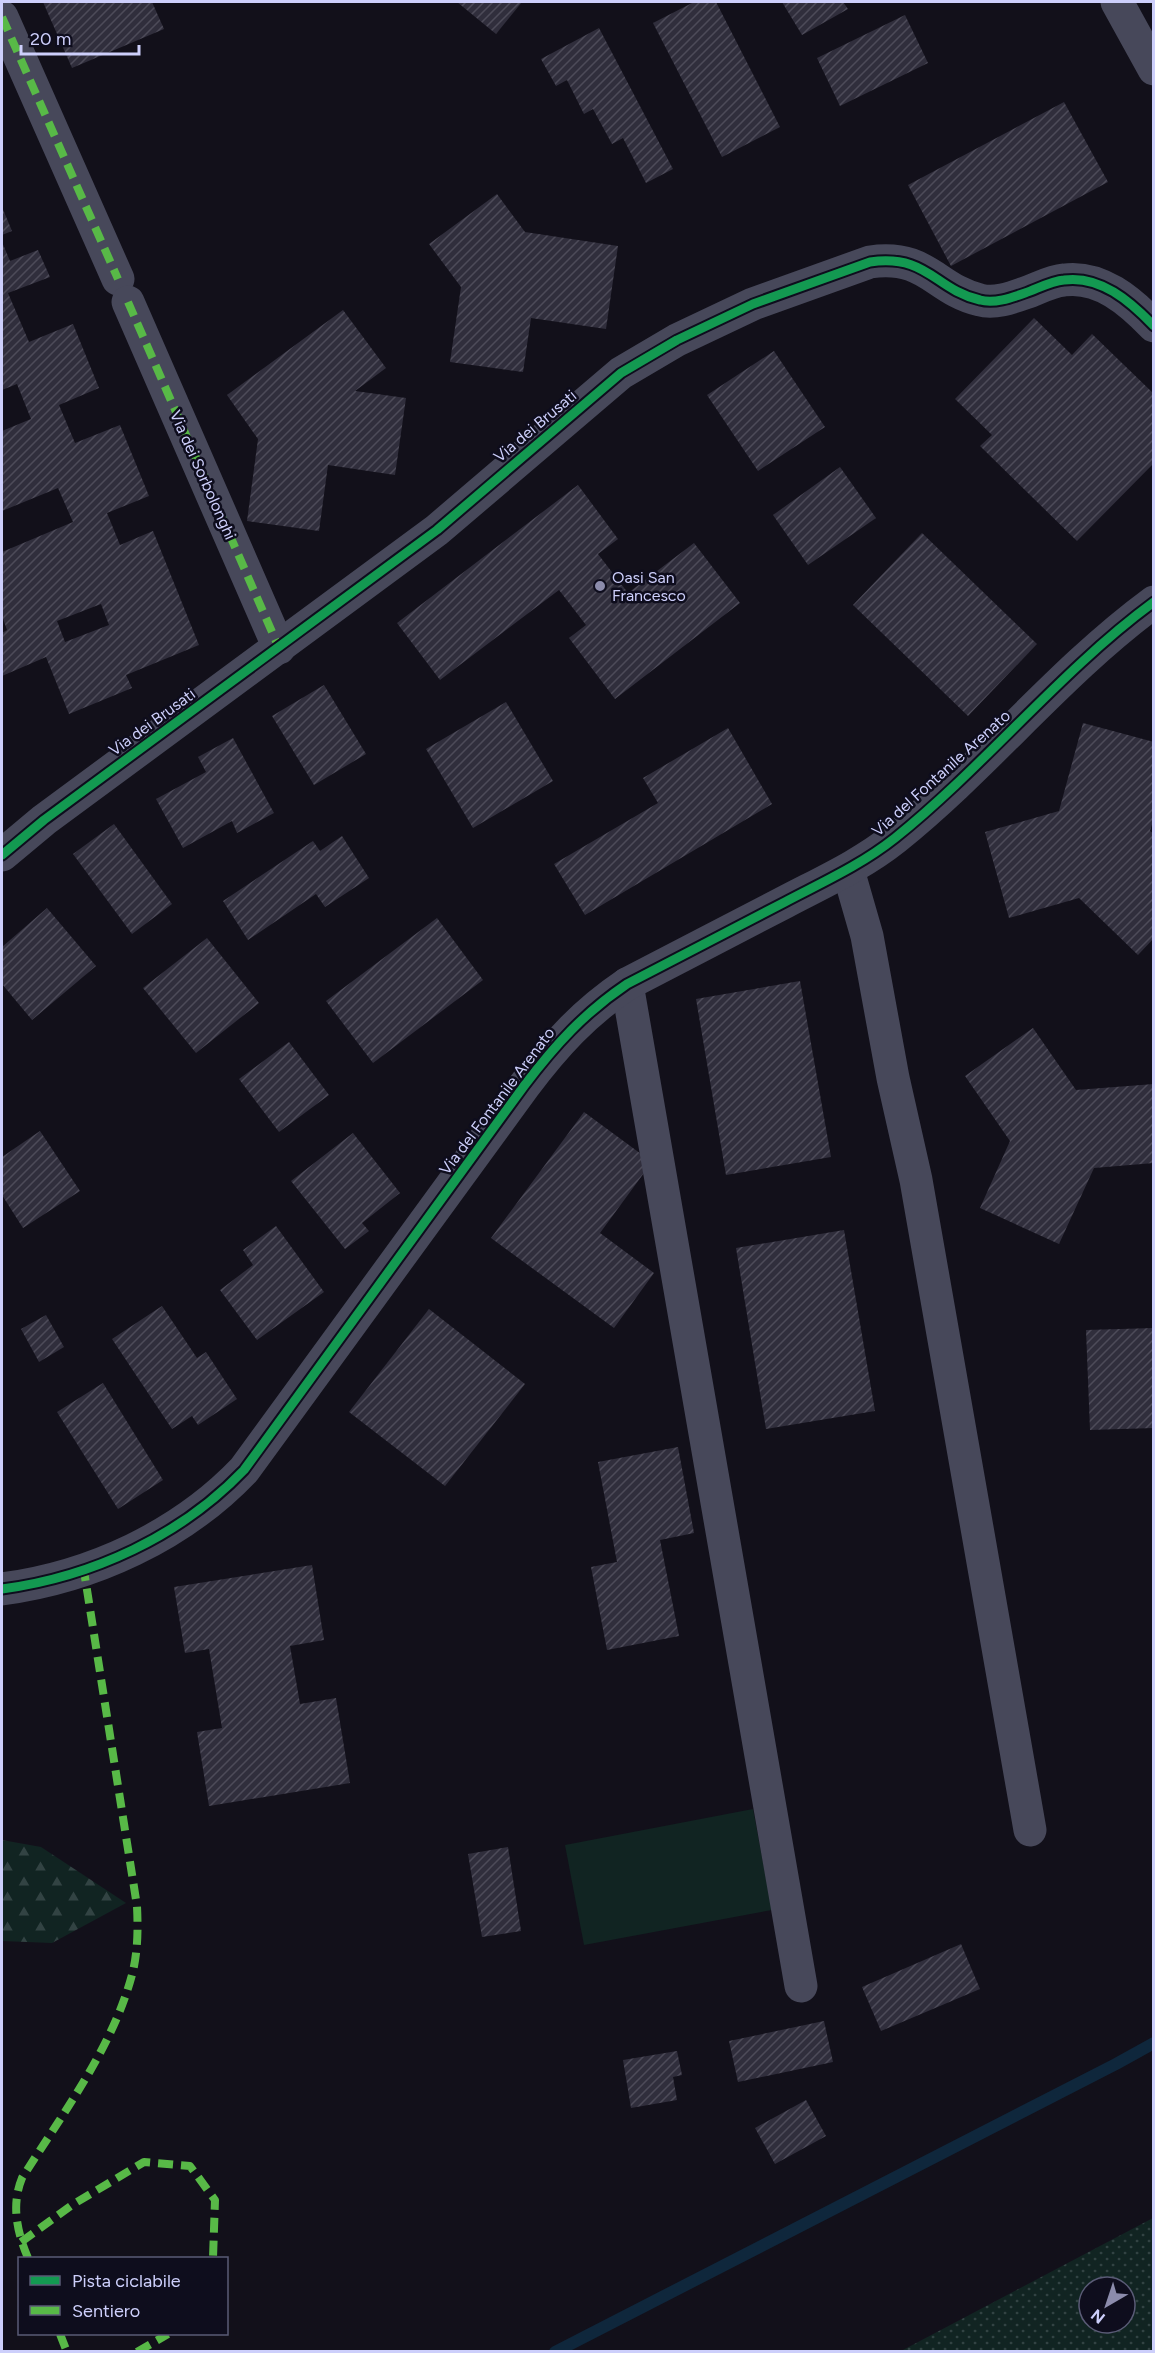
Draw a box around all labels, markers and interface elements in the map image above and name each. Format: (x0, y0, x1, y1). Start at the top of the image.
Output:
scale bar (21, 18, 140, 56)
text: 20 m (30, 28, 71, 50)
street label: Via dei Brusati (490, 386, 580, 466)
street label: Via dei Sorbolonghi (166, 407, 240, 543)
place label: Oasi San Francesco (612, 568, 686, 605)
marker: Oasi San Francesco (593, 579, 607, 593)
street label: Via dei Brusati (105, 684, 199, 760)
street label: Via del Fontanile Arenato (868, 706, 1014, 840)
street label: Via del Fontanile Arenato (435, 1024, 559, 1178)
legend (18, 2257, 228, 2335)
text: Pista ciclabile (72, 2270, 181, 2292)
north arrow (1077, 2275, 1137, 2335)
text: Sentiero (72, 2300, 140, 2322)
text: N (1087, 2305, 1109, 2328)

